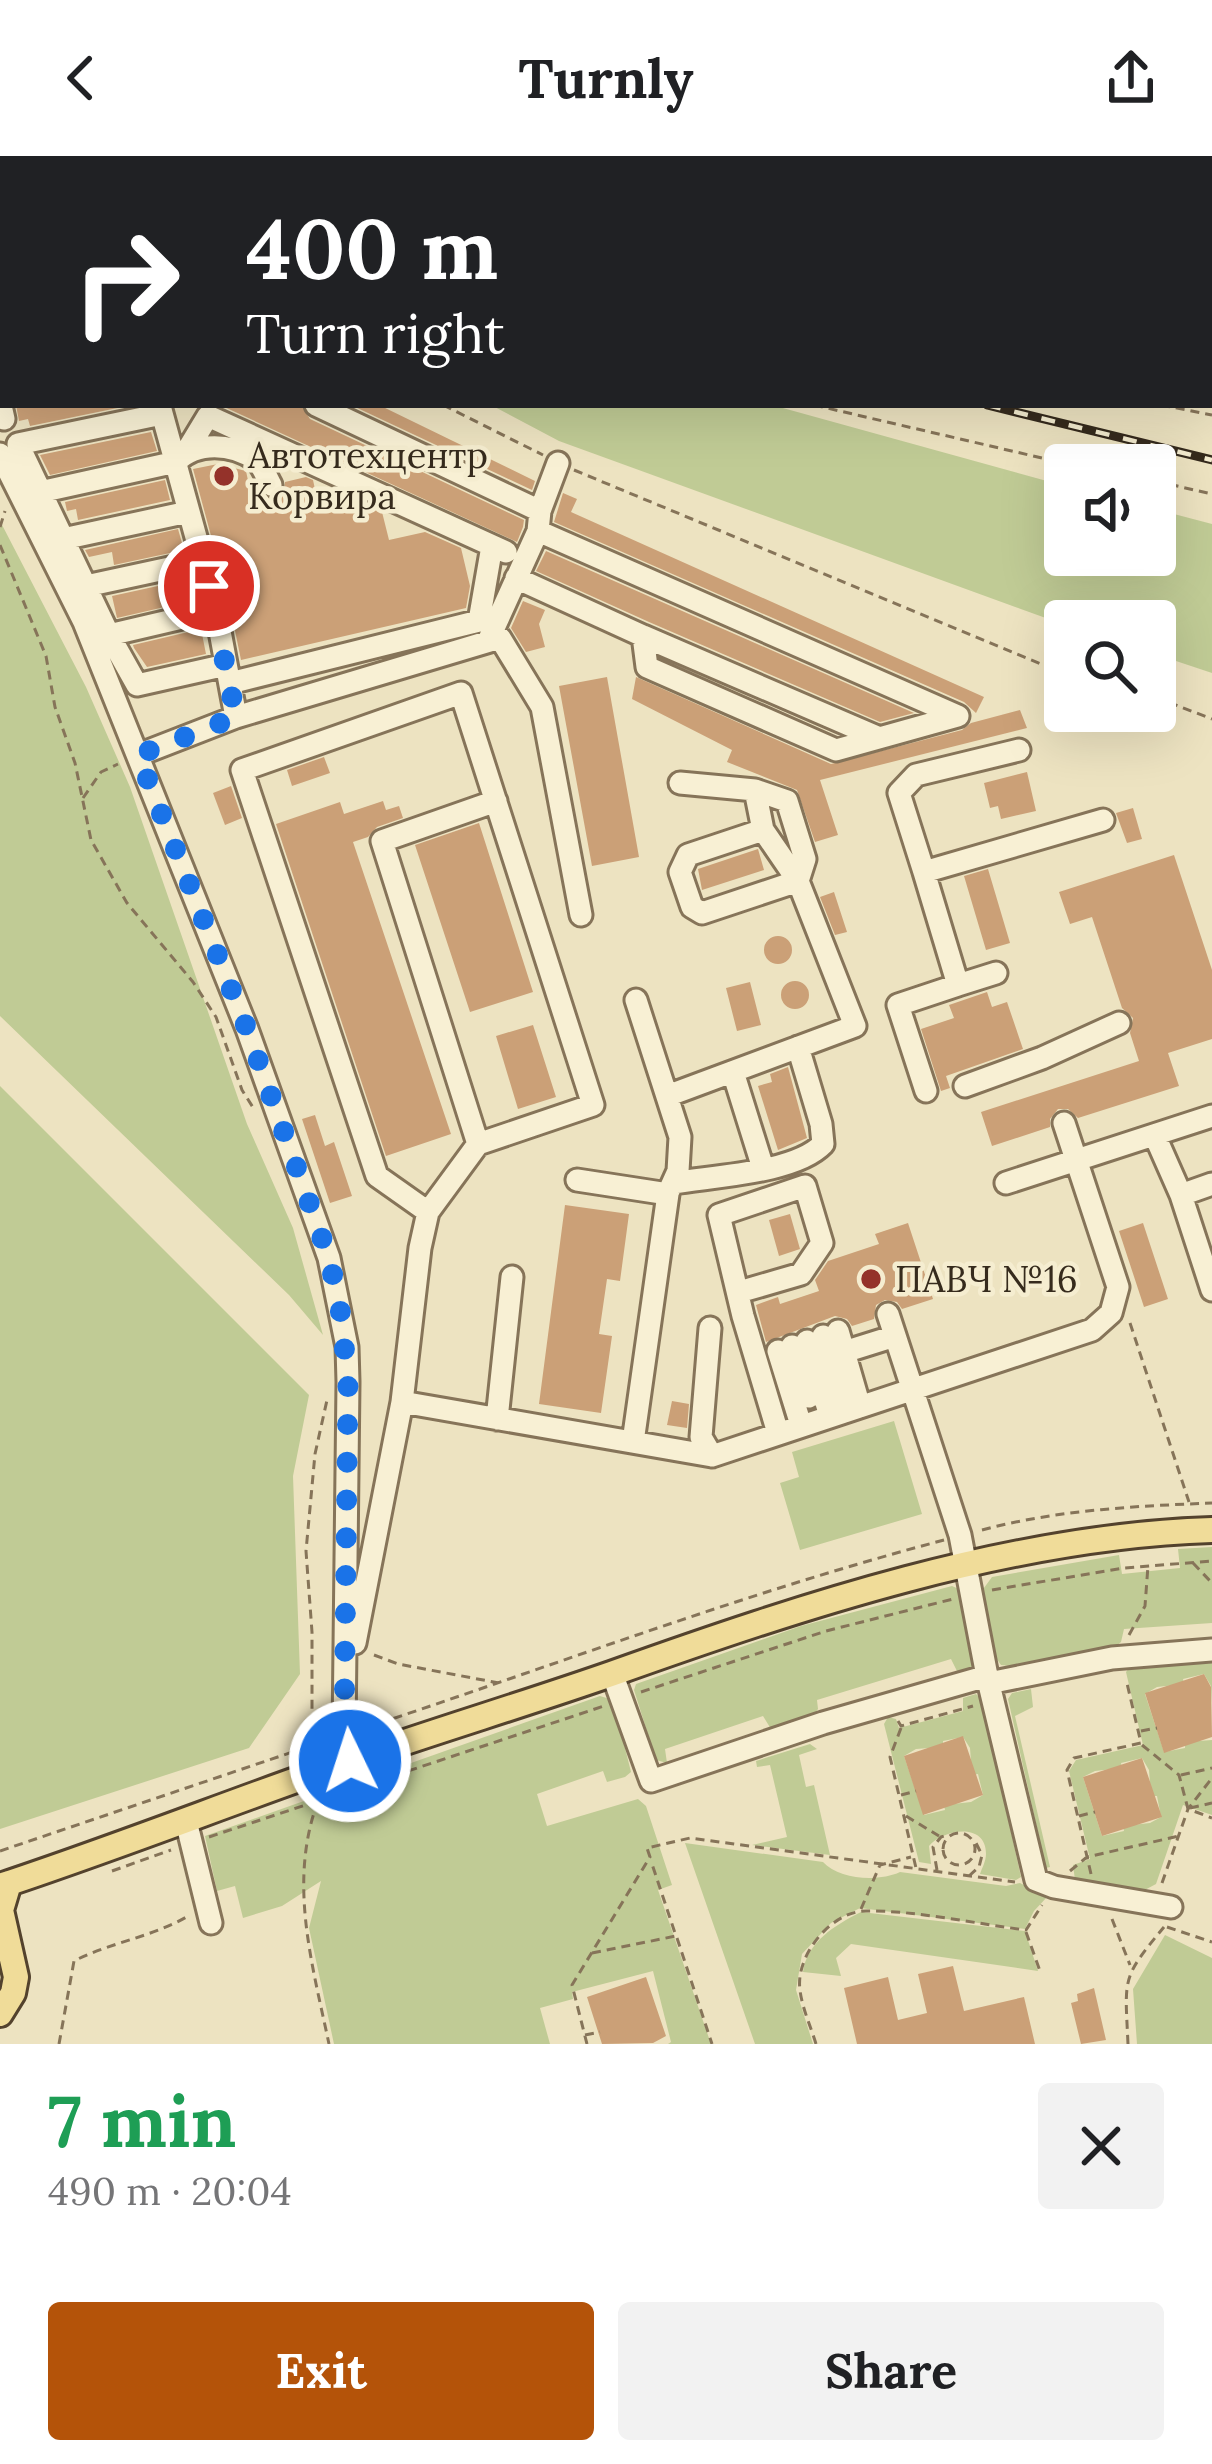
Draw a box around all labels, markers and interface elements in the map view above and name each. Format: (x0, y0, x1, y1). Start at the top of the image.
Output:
text: Turnly (518, 44, 694, 113)
icon: back (48, 45, 114, 111)
icon: share (1098, 45, 1164, 111)
text: 400 m (246, 194, 498, 302)
icon: right (48, 204, 204, 360)
text: Turn right (246, 299, 505, 368)
place label: Автотехцентр Корвира (247, 432, 488, 519)
map controls (1044, 444, 1176, 732)
button: sound (1044, 444, 1176, 576)
marker: Автотехцентр Корвира (211, 463, 237, 489)
pin (158, 535, 260, 637)
icon: arrive (176, 553, 242, 619)
button: search (1044, 600, 1176, 732)
place label: ПАВЧ №16 (895, 1256, 1078, 1302)
marker: ПАВЧ №16 (858, 1266, 884, 1292)
position arrow (287, 1698, 413, 1824)
text: 7 min (48, 2075, 236, 2167)
button: close (1038, 2083, 1164, 2209)
text: 490 m · 20:04 (48, 2166, 292, 2216)
button: Exit (48, 2302, 594, 2440)
button: Share (618, 2302, 1164, 2440)

